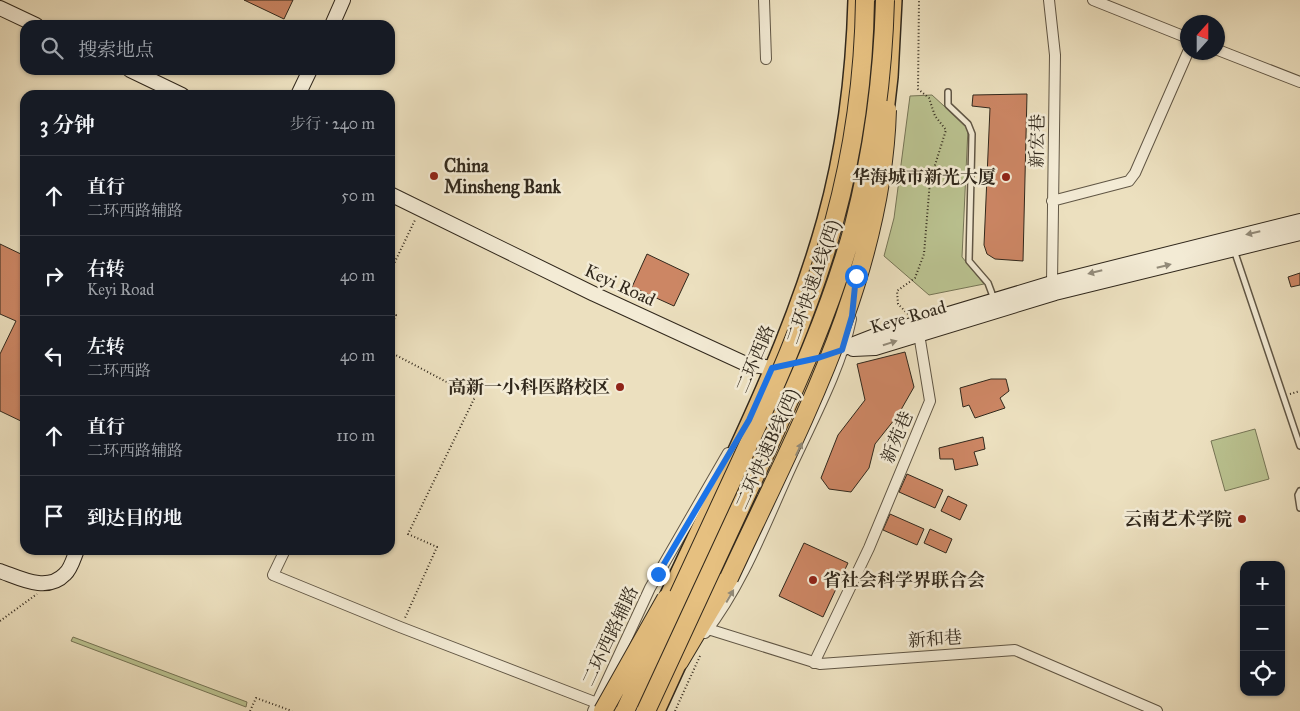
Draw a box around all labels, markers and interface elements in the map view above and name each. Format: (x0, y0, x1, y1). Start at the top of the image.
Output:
north arrow (1180, 15, 1225, 60)
search box (20, 20, 395, 75)
icon: search (38, 34, 66, 62)
text: 搜索地点 (78, 38, 154, 61)
text: 3 分钟 (40, 112, 95, 138)
text: 步行 · 240 m (290, 114, 375, 133)
street label: 新宏巷 (1026, 114, 1048, 168)
place label: China Minsheng Bank (444, 155, 562, 199)
place label: 华海城市新光大厦 (852, 166, 996, 188)
marker: China Minsheng Bank (428, 170, 440, 182)
marker: 华海城市新光大厦 (1000, 171, 1012, 183)
text: 直行 (87, 175, 125, 198)
icon: ahead (40, 182, 68, 210)
text: 50 m (341, 186, 375, 205)
text: 二环西路辅路 (87, 201, 183, 220)
street label: 二环快速A线(西) (781, 217, 846, 347)
one-way arrow (1245, 229, 1260, 237)
text: 右转 (87, 257, 125, 280)
street label: Keyi Road (581, 259, 659, 311)
icon: right (40, 262, 68, 290)
one-way arrow (1157, 262, 1172, 270)
route start (845, 265, 868, 288)
text: 40 m (340, 266, 375, 285)
one-way arrow (1087, 268, 1102, 276)
text: Keyi Road (87, 280, 154, 299)
street label: Keye Road (868, 296, 948, 338)
street label: 二环西路 (731, 322, 779, 396)
text: 左转 (87, 335, 125, 358)
one-way arrow (882, 339, 897, 346)
icon: left (40, 342, 68, 370)
text: 40 m (340, 346, 375, 365)
text: 二环西路 (87, 361, 151, 380)
place label: 高新一小科医路校区 (448, 376, 610, 398)
marker: 高新一小科医路校区 (614, 381, 626, 393)
street label: 二环快速B线(西) (731, 385, 804, 513)
street label: 新苑巷 (876, 408, 918, 466)
text: 直行 (87, 415, 125, 438)
icon: ahead (40, 422, 68, 450)
text: 110 m (336, 426, 375, 445)
text: 二环西路辅路 (87, 441, 183, 460)
one-way arrow (796, 442, 804, 456)
icon: arrive (40, 502, 68, 530)
text: 到达目的地 (87, 506, 182, 529)
place label: 云南艺术学院 (1124, 508, 1232, 530)
marker: 云南艺术学院 (1236, 513, 1248, 525)
map controls (1240, 561, 1285, 696)
button: + (1240, 561, 1285, 606)
route end (647, 563, 670, 586)
place label: 省社会科学界联合会 (823, 569, 985, 591)
marker: 省社会科学界联合会 (807, 574, 819, 586)
street label: 二环西路辅路 (577, 582, 643, 690)
one-way arrow (726, 589, 735, 602)
button: − (1240, 606, 1285, 651)
street label: 新和巷 (907, 626, 963, 652)
button: locate (1240, 651, 1285, 696)

